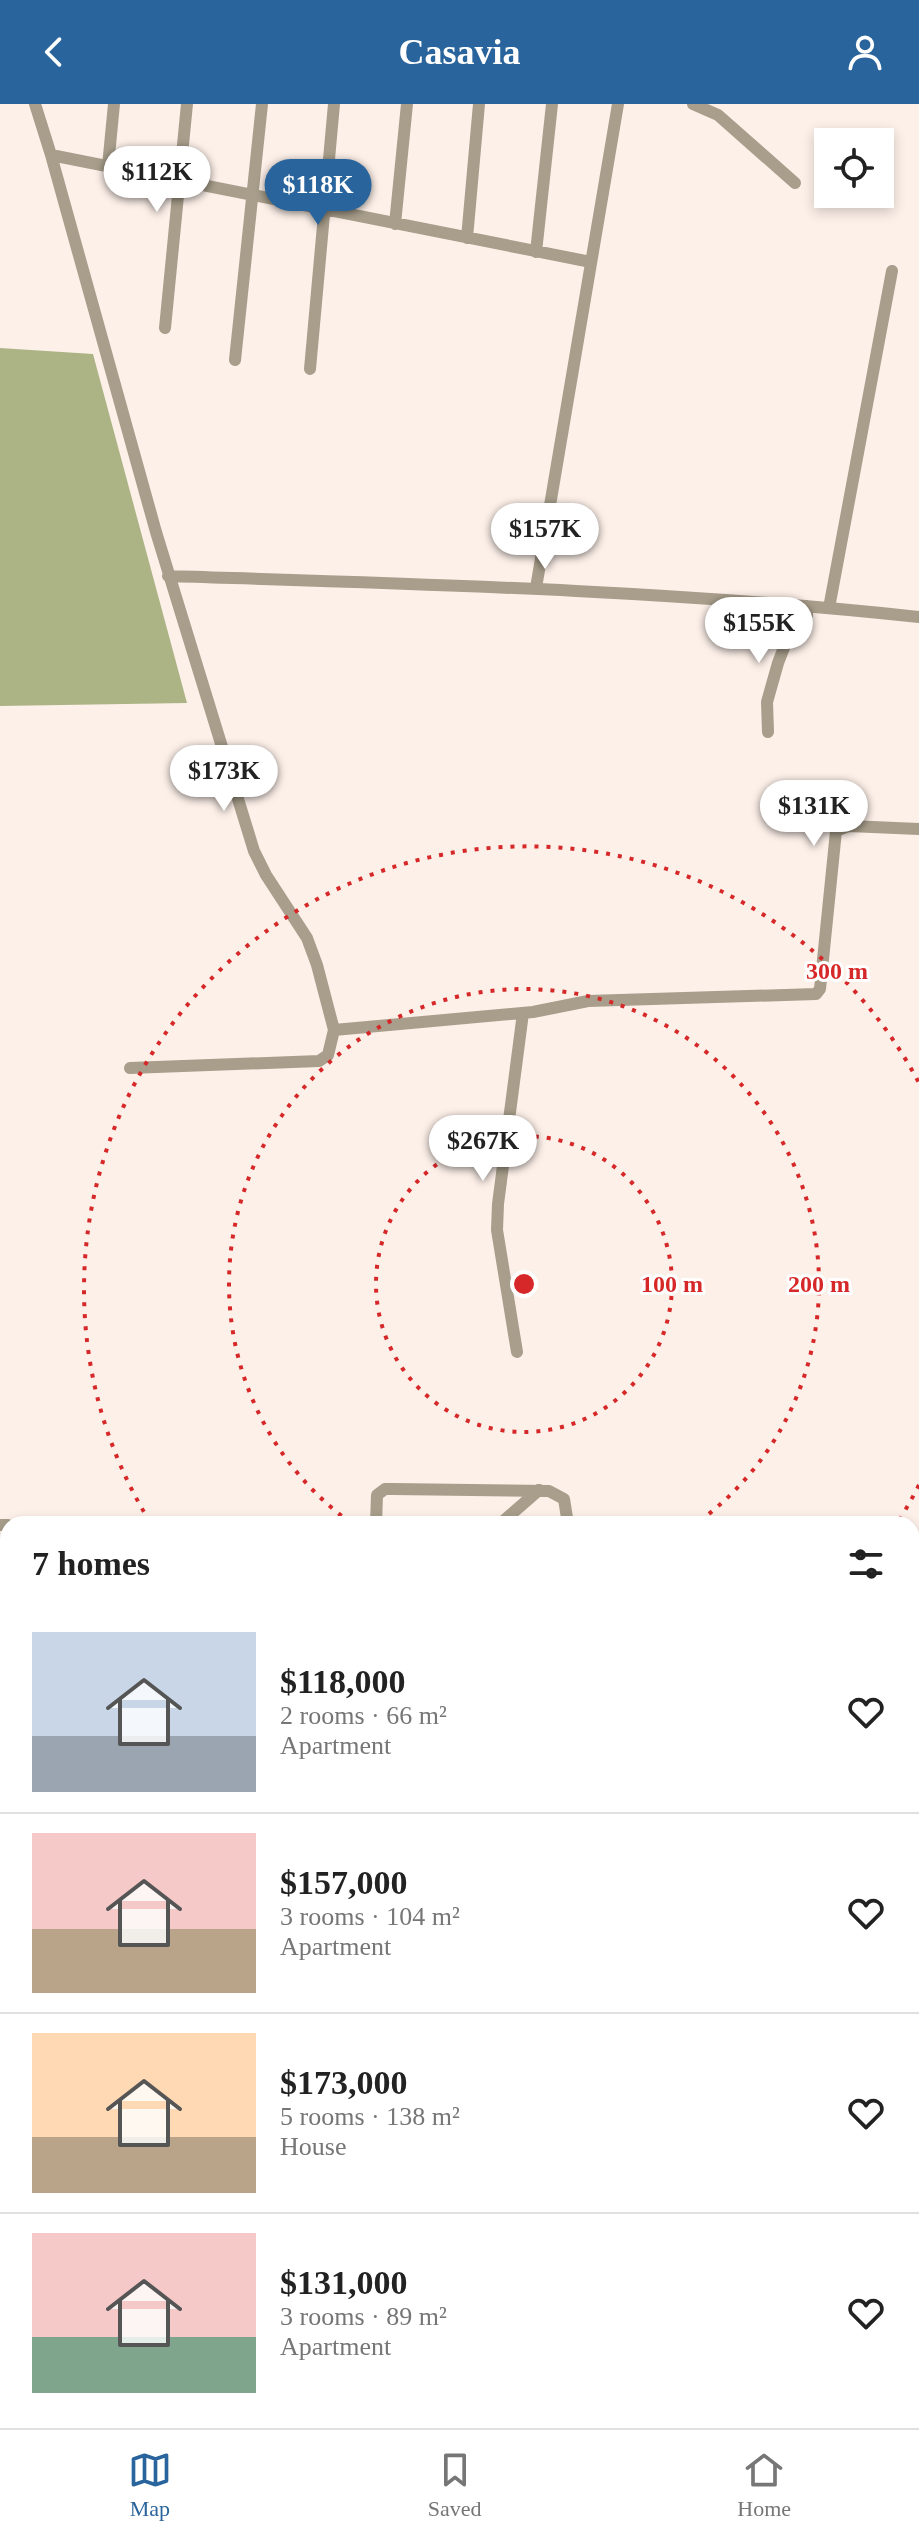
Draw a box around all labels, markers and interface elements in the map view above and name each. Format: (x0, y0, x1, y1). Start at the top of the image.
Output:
icon: back (32, 30, 76, 74)
icon: person (843, 30, 887, 74)
text: Casavia (398, 32, 521, 72)
map controls (814, 128, 894, 208)
button: locate (814, 128, 894, 208)
pin: $112K (101, 146, 213, 214)
text: $112K (122, 157, 192, 186)
pin: $118K (262, 159, 374, 227)
text: $118K (283, 170, 353, 199)
pin: $157K (489, 503, 601, 571)
text: $157K (509, 514, 581, 543)
pin: $155K (703, 597, 815, 665)
text: $155K (723, 608, 795, 637)
pin: $173K (168, 745, 280, 813)
text: $173K (188, 756, 260, 785)
pin: $131K (758, 780, 870, 848)
text: $131K (778, 791, 850, 820)
text: 300 m (806, 958, 868, 984)
pin: $267K (427, 1115, 539, 1183)
text: $267K (447, 1126, 519, 1155)
centre of rings (510, 1270, 538, 1298)
text: 100 m (641, 1271, 703, 1297)
text: 200 m (788, 1271, 850, 1297)
icon: filters (844, 1542, 888, 1586)
text: 7 homes (32, 1545, 150, 1582)
text: $118,000 (280, 1663, 406, 1700)
icon: home (96, 1664, 192, 1760)
icon: heart (844, 1690, 888, 1734)
text: 2 rooms · 66 m² (280, 1701, 447, 1730)
text: Apartment (280, 1731, 391, 1760)
text: $157,000 (280, 1864, 408, 1901)
icon: home (96, 1865, 192, 1961)
icon: heart (844, 1891, 888, 1935)
text: 3 rooms · 104 m² (280, 1902, 460, 1931)
text: Apartment (280, 1932, 391, 1961)
text: $173,000 (280, 2064, 408, 2101)
icon: home (96, 2065, 192, 2161)
icon: heart (844, 2091, 888, 2135)
text: 5 rooms · 138 m² (280, 2102, 460, 2131)
text: House (280, 2132, 346, 2161)
text: $131,000 (280, 2264, 408, 2301)
icon: home (96, 2265, 192, 2361)
icon: heart (844, 2291, 888, 2335)
text: 3 rooms · 89 m² (280, 2302, 447, 2331)
text: Apartment (280, 2332, 391, 2361)
tab: Map (128, 2448, 172, 2522)
tab: Saved (428, 2448, 481, 2522)
tab: Home (737, 2448, 791, 2522)

